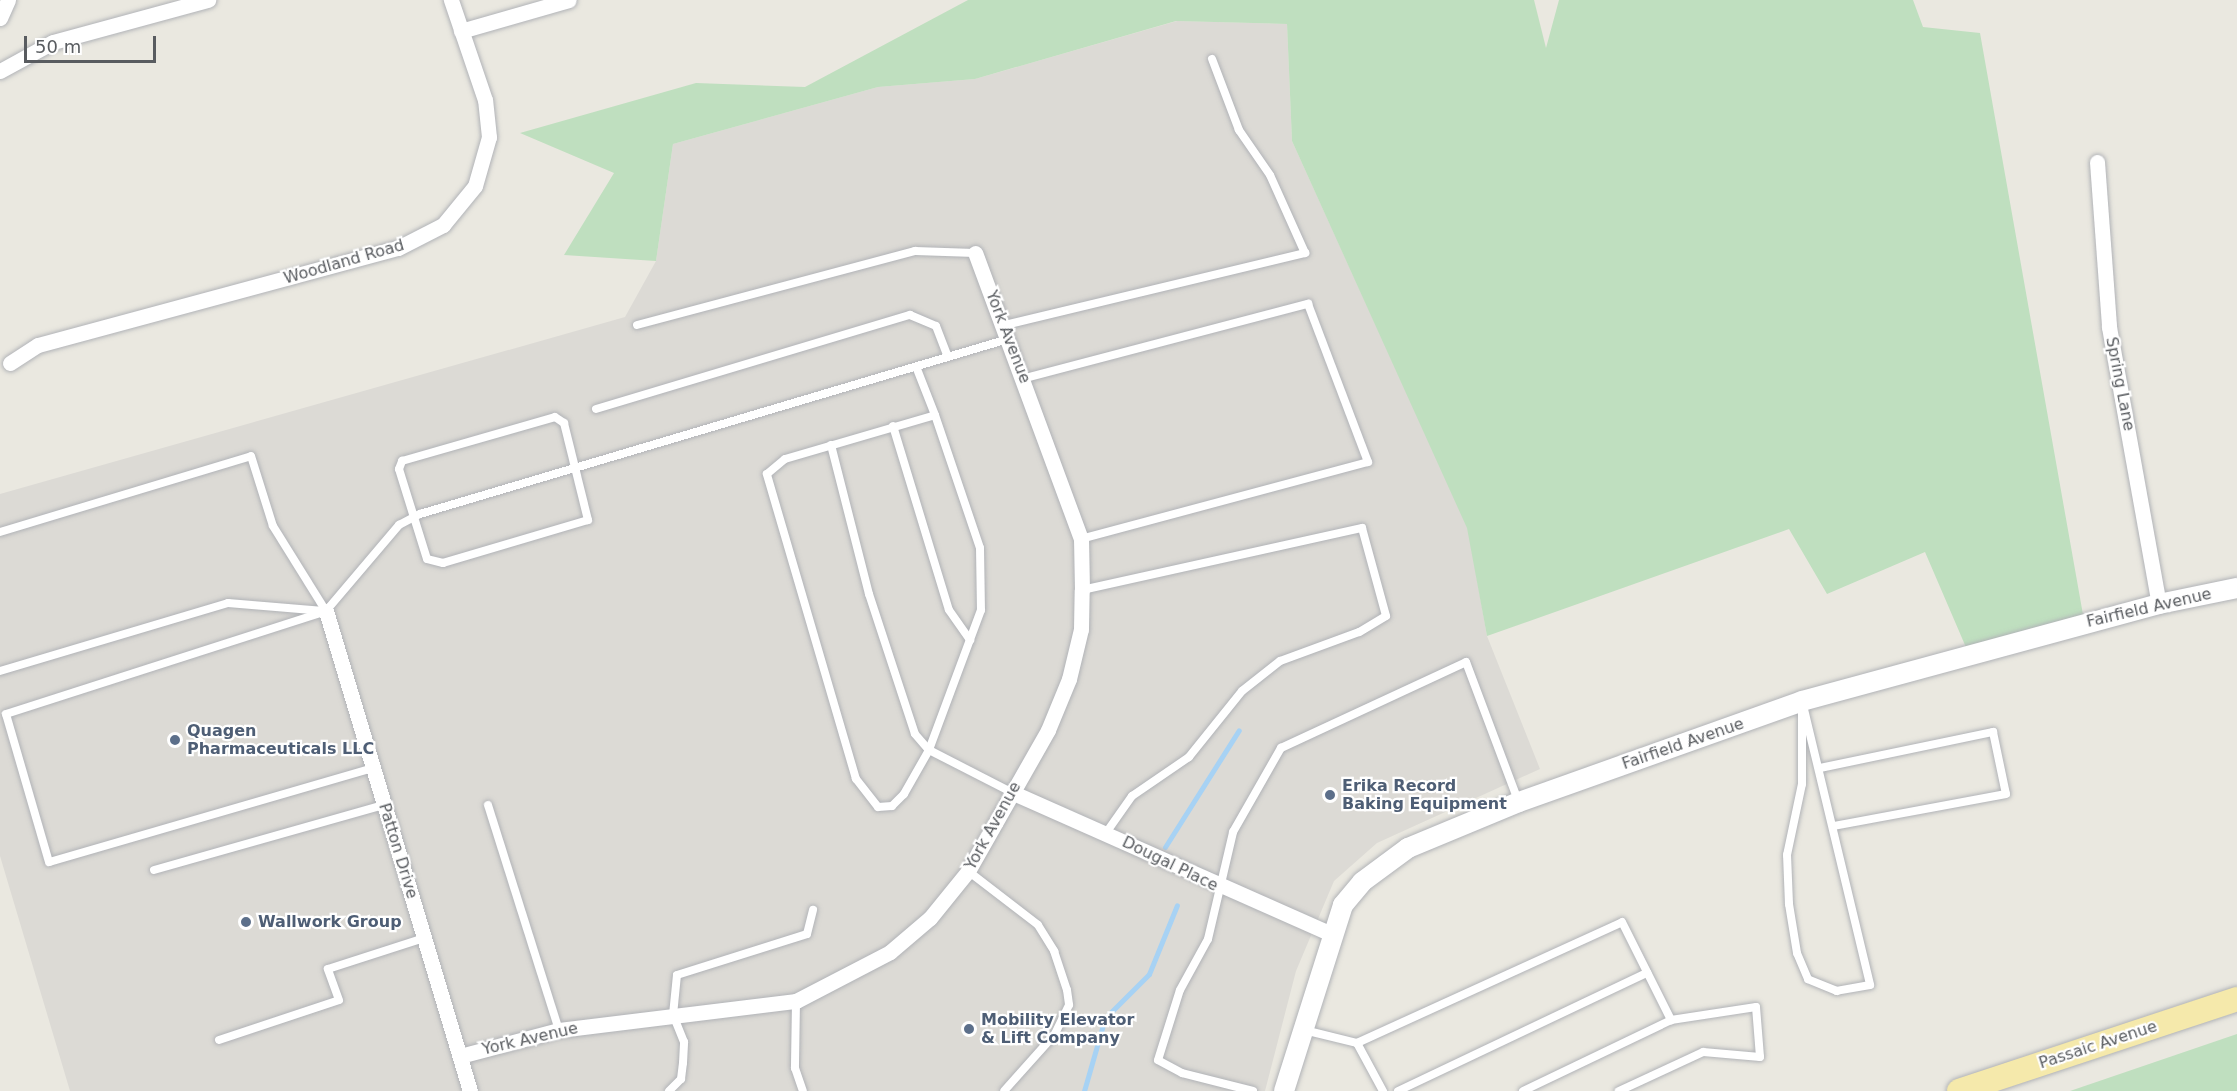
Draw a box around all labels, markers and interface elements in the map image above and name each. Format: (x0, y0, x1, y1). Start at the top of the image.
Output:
scale bar (27, 24, 159, 62)
text: 50 m (35, 36, 81, 57)
street label: Woodland Road (282, 236, 406, 288)
street label: York Avenue (982, 288, 1034, 386)
street label: Spring Lane (2101, 335, 2139, 433)
street label: Fairfield Avenue (2085, 584, 2213, 632)
street label: Fairfield Avenue (1620, 714, 1746, 774)
place label: Quagen Pharmaceuticals LLC (187, 721, 374, 759)
marker: Quagen Pharmaceuticals LLC (168, 733, 182, 747)
place label: Erika Record Baking Equipment (1342, 776, 1507, 814)
street label: York Avenue (961, 779, 1025, 873)
marker: Erika Record Baking Equipment (1323, 788, 1337, 802)
street label: Patton Drive (374, 801, 422, 901)
street label: Dougal Place (1119, 833, 1221, 895)
place label: Wallwork Group (258, 912, 402, 932)
marker: Wallwork Group (239, 915, 253, 929)
place label: Mobility Elevator & Lift Company (981, 1010, 1134, 1048)
street label: Passaic Avenue (2037, 1017, 2159, 1073)
street label: York Avenue (480, 1019, 580, 1059)
marker: Mobility Elevator & Lift Company (962, 1022, 976, 1036)

